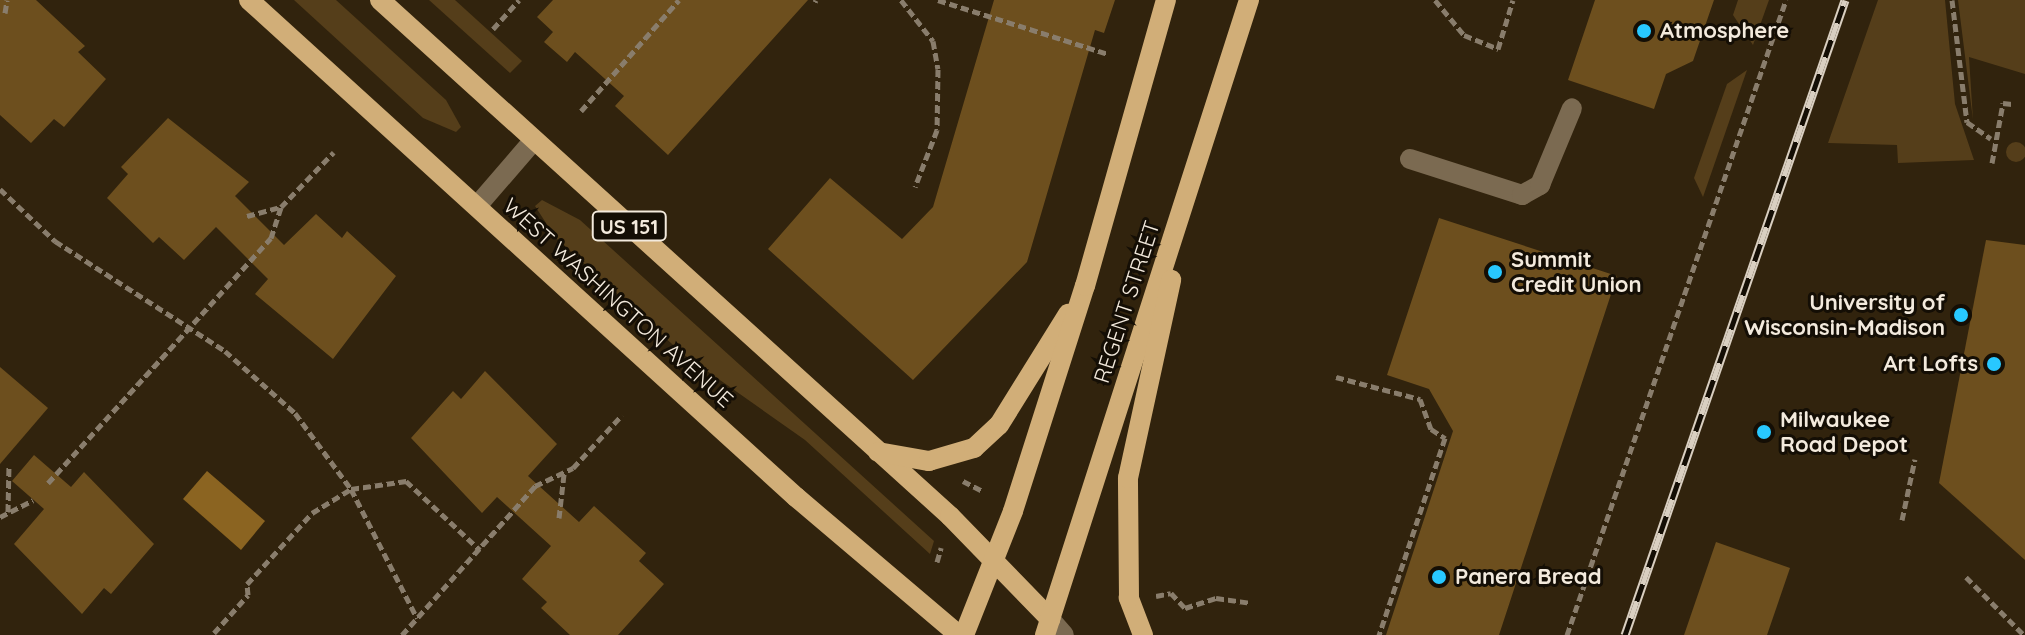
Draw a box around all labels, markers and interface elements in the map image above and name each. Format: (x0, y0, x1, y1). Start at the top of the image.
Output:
place label: Atmosphere (1660, 18, 1789, 44)
marker: Atmosphere (1635, 22, 1653, 40)
street label: WEST WASHINGTON AVENUE (498, 193, 738, 413)
road number: US 151 (591, 210, 667, 242)
street label: REGENT STREET (1088, 218, 1166, 386)
place label: Summit Credit Union (1511, 246, 1642, 298)
marker: Summit Credit Union (1486, 263, 1504, 281)
place label: University of Wisconsin-Madison (1744, 289, 1945, 340)
marker: University of Wisconsin-Madison (1952, 306, 1970, 324)
place label: Art Lofts (1883, 351, 1978, 377)
marker: Art Lofts (1985, 355, 2003, 373)
place label: Milwaukee Road Depot (1780, 406, 1908, 458)
marker: Milwaukee Road Depot (1755, 423, 1773, 441)
place label: Panera Bread (1455, 564, 1601, 590)
marker: Panera Bread (1430, 568, 1448, 586)

